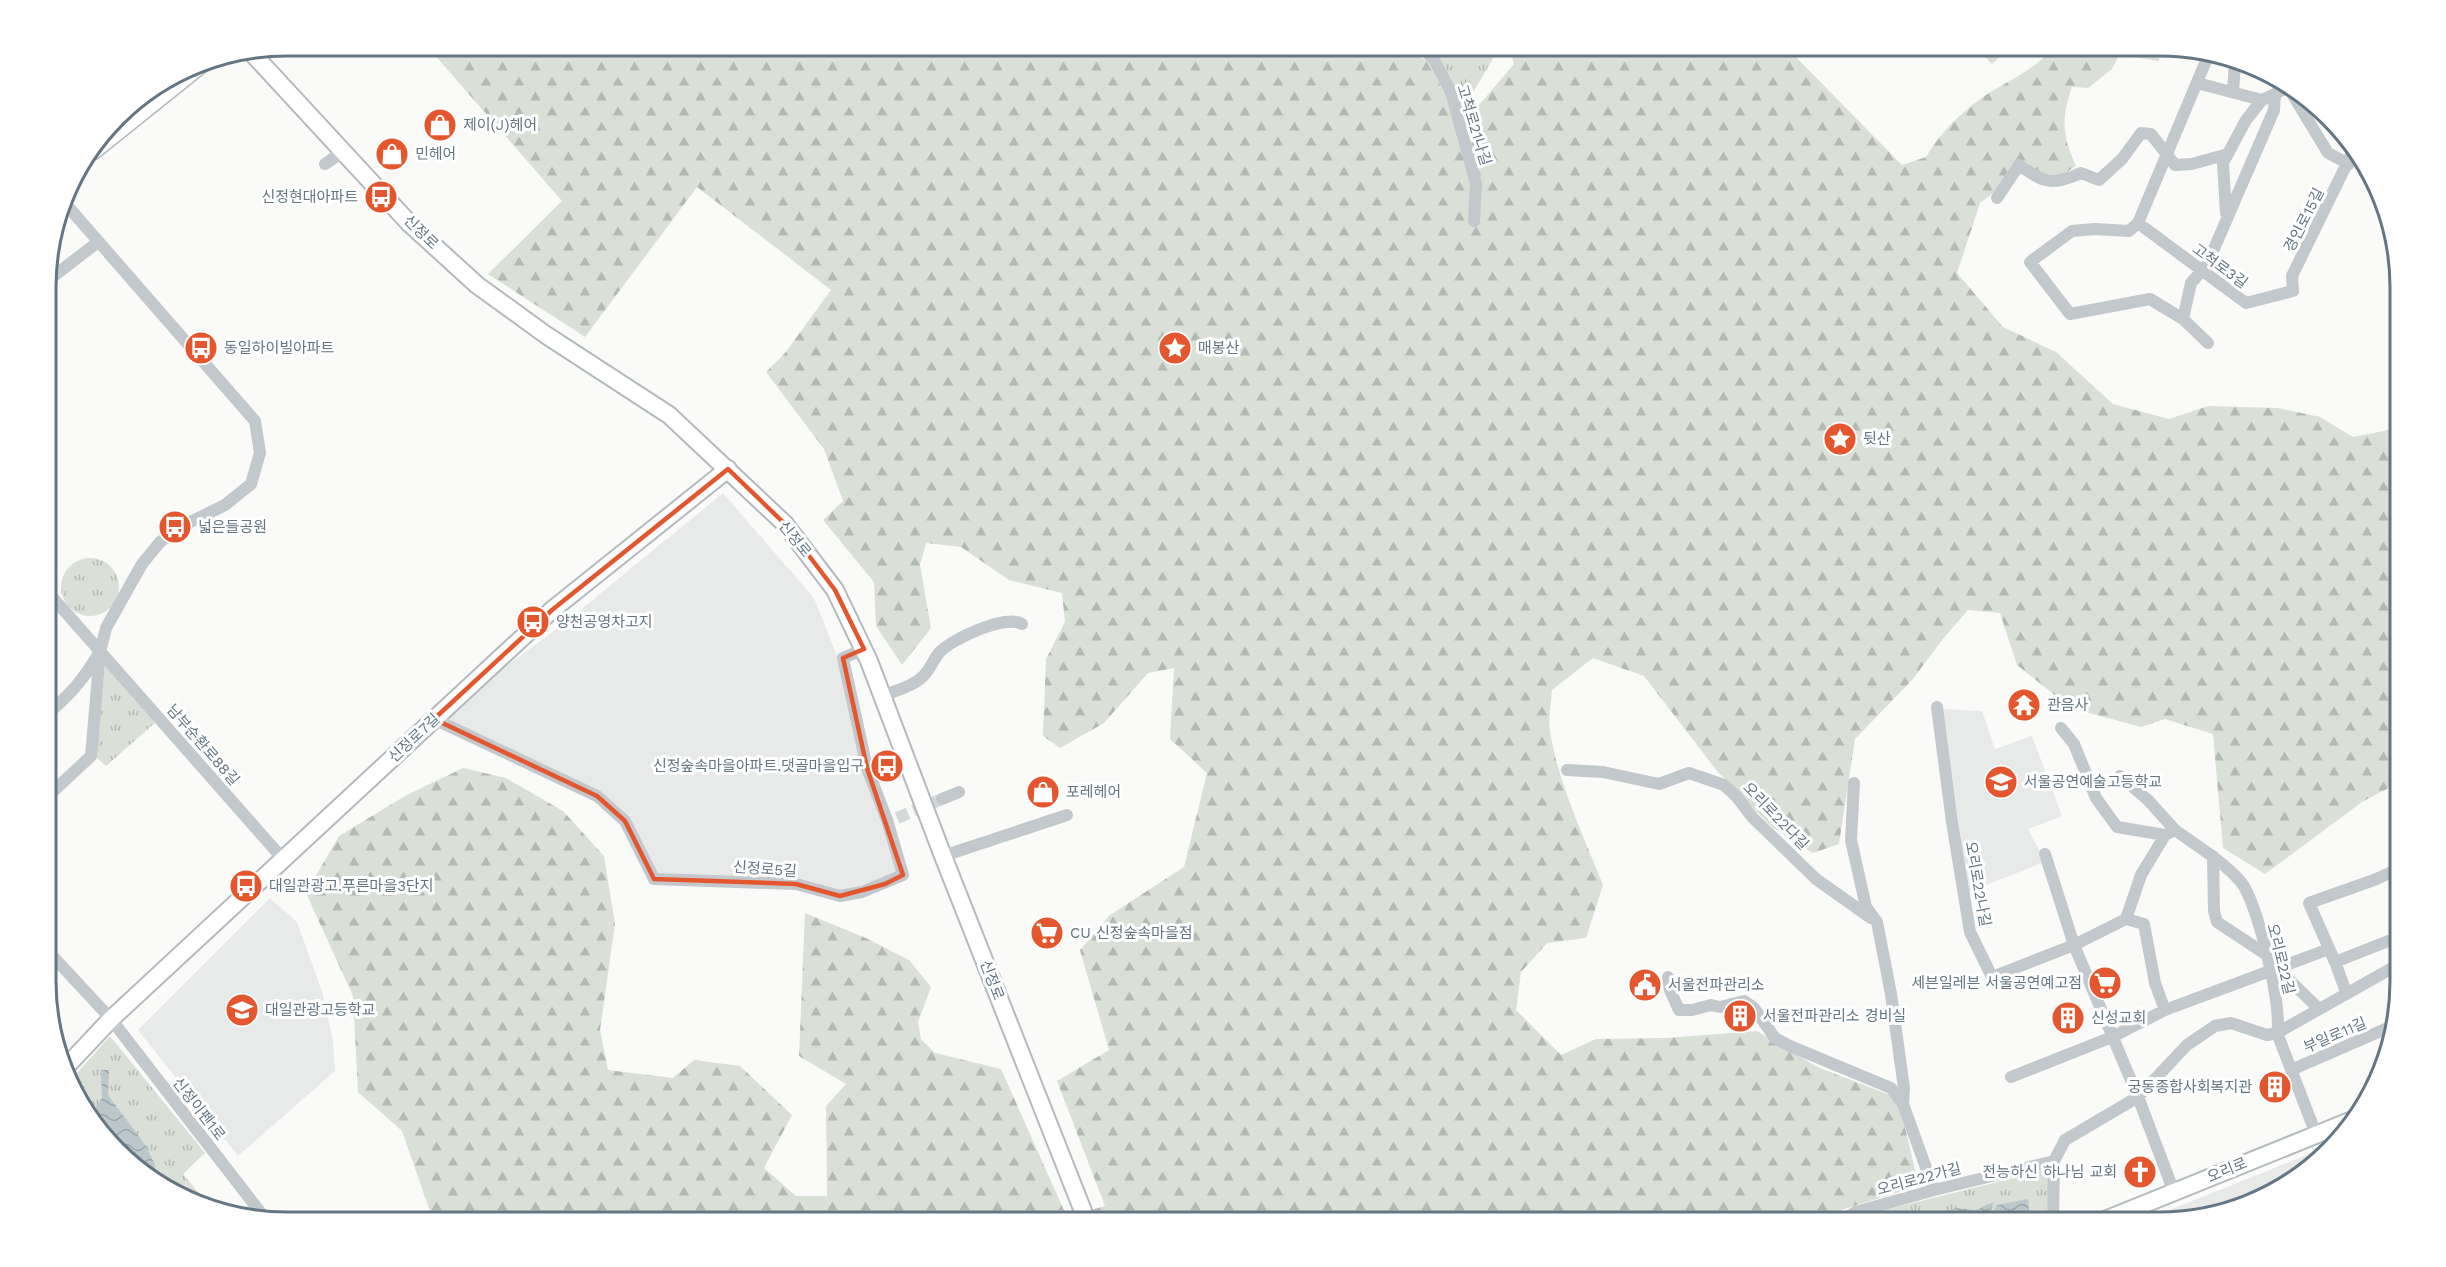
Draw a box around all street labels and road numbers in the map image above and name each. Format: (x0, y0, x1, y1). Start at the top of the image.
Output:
street label: 고척로21나길 (1453, 82, 1495, 168)
street label: 경인로15길 (2280, 185, 2328, 255)
street label: 신정로 (400, 211, 442, 253)
street label: 고척로3길 (2189, 240, 2251, 292)
street label: 신정로 (775, 517, 815, 561)
street label: 남부순환로88길 (163, 701, 243, 789)
street label: 신정로7길 (385, 710, 443, 766)
street label: 오리로22다길 (1739, 779, 1813, 853)
street label: 오리로22나길 (1962, 840, 1994, 928)
street label: 신정로5길 (732, 858, 798, 880)
street label: 오리로22길 (2263, 922, 2299, 996)
street label: 신정로 (976, 957, 1008, 1003)
street label: 부일로11길 (2301, 1014, 2369, 1056)
street label: 신정이펜1로 (169, 1074, 229, 1144)
street label: 오리로 (2204, 1154, 2250, 1186)
street label: 오리로22가길 (1875, 1159, 1963, 1199)

